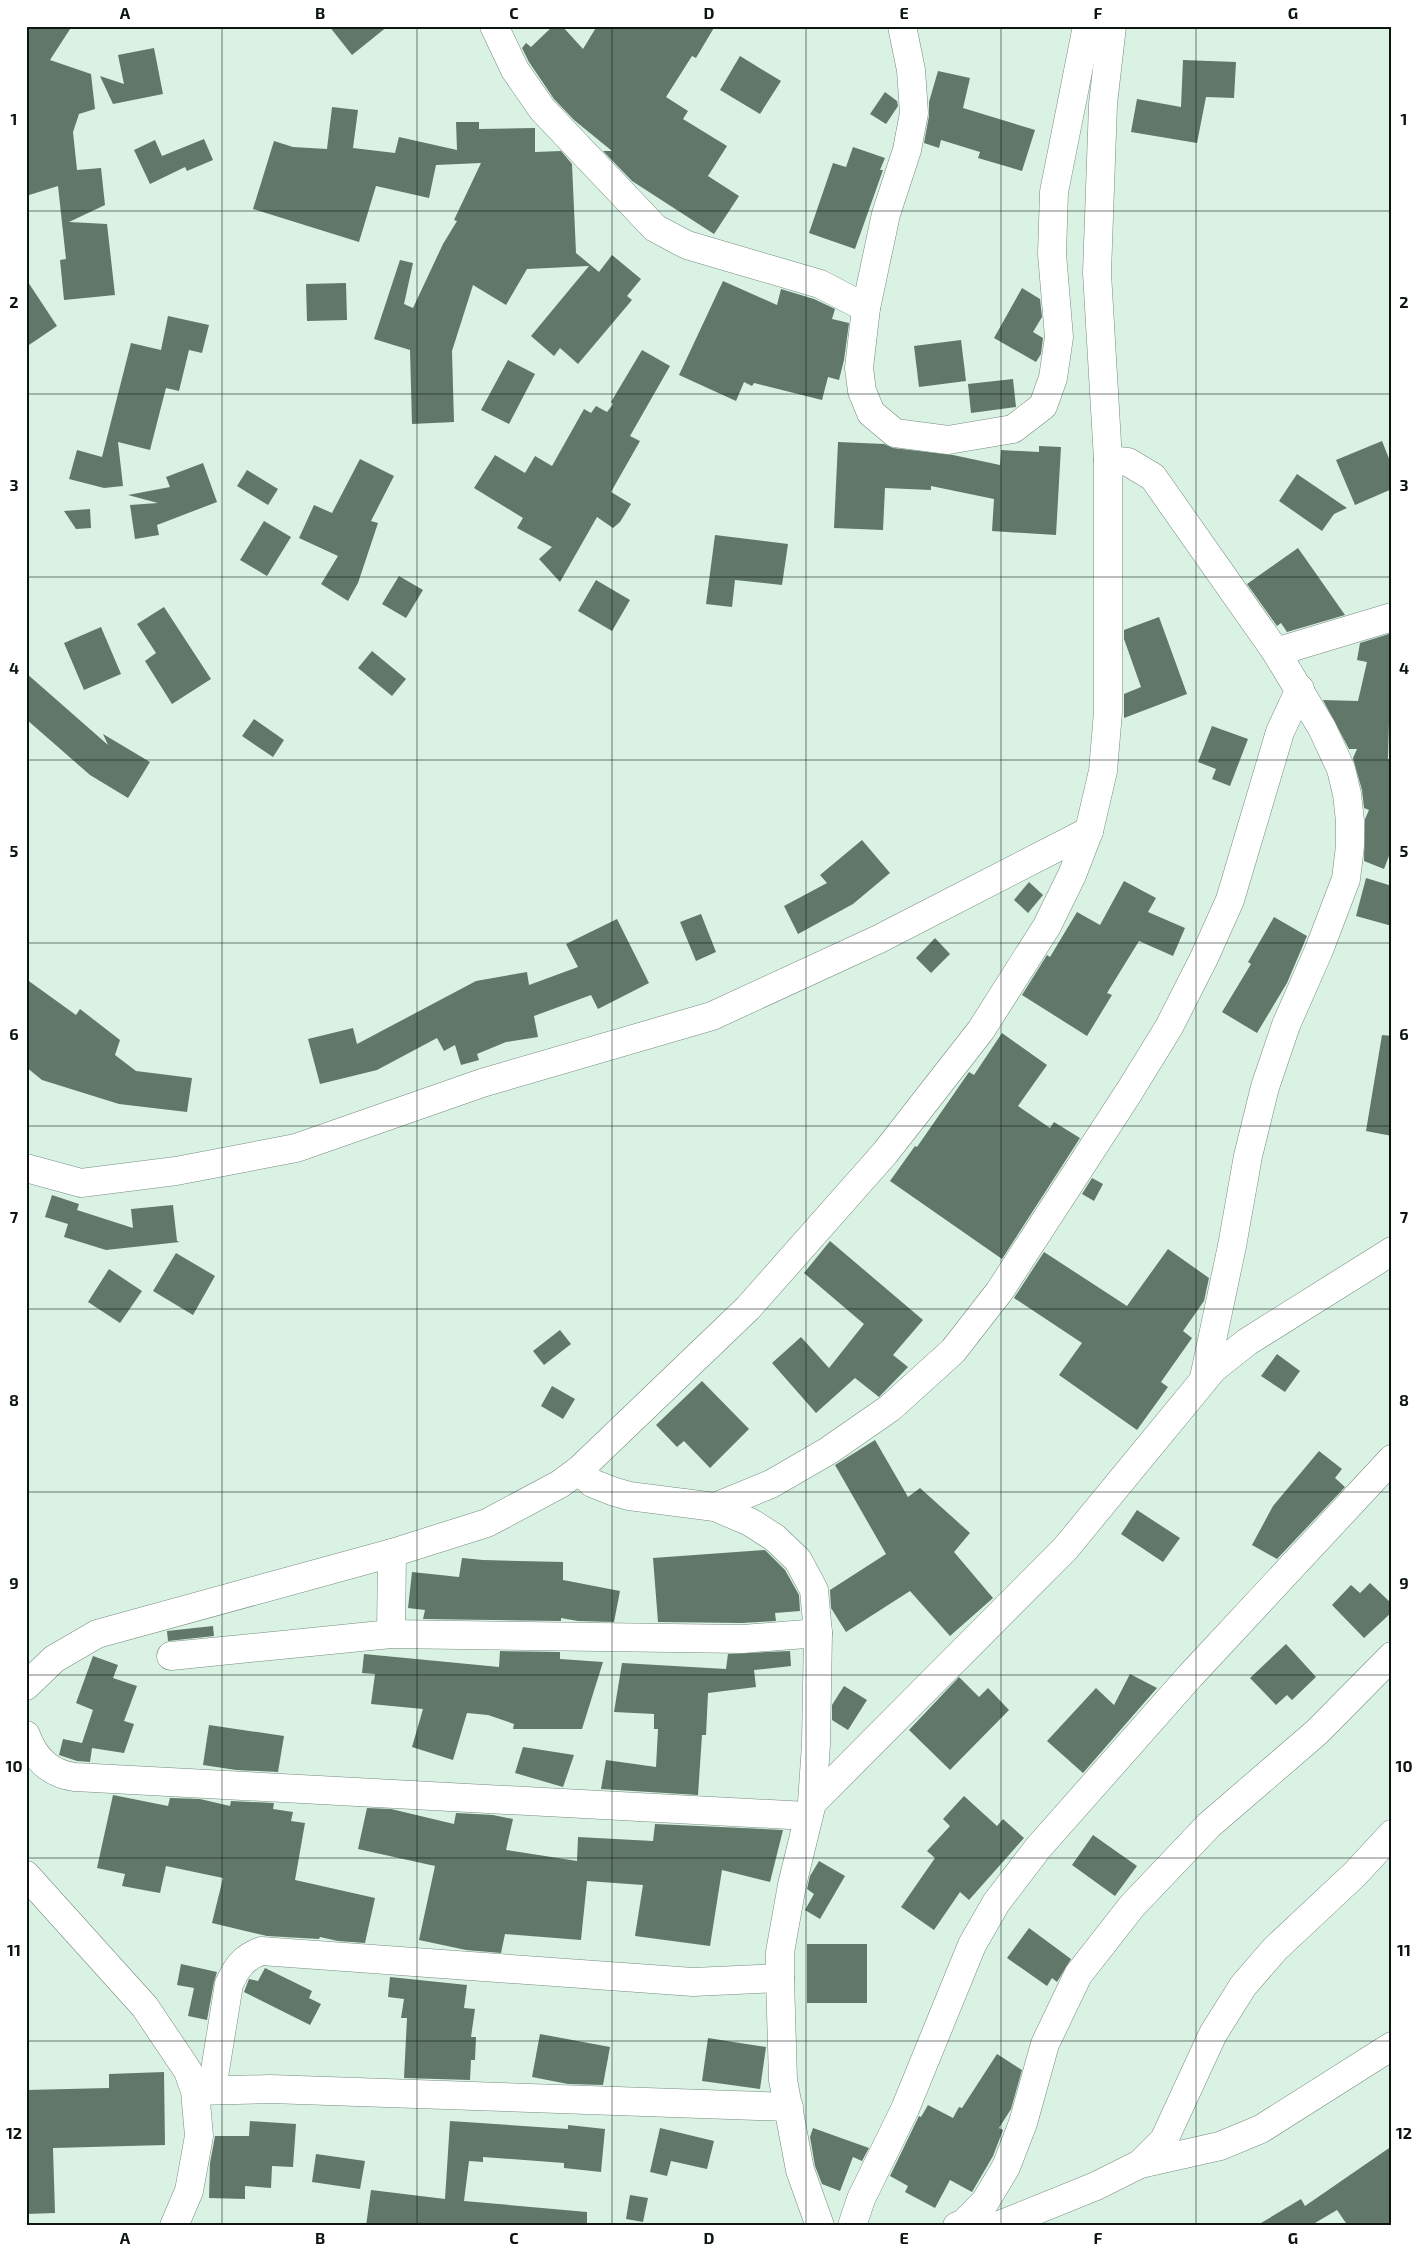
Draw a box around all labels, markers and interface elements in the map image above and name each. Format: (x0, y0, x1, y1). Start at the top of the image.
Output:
text: A (120, 3, 131, 22)
text: B (315, 3, 325, 22)
text: C (509, 3, 519, 22)
text: D (704, 3, 715, 22)
text: E (899, 3, 909, 22)
text: F (1094, 3, 1103, 22)
text: G (1288, 3, 1298, 22)
text: 1 (11, 109, 17, 128)
text: 1 (1401, 109, 1407, 128)
text: 2 (9, 292, 19, 311)
text: 2 (1399, 292, 1409, 311)
text: 3 (9, 475, 19, 494)
text: 3 (1399, 475, 1409, 494)
text: 4 (9, 658, 19, 677)
text: 4 (1399, 658, 1409, 677)
text: 5 (10, 841, 19, 860)
text: 5 (1400, 841, 1409, 860)
text: 6 (9, 1024, 19, 1043)
text: 6 (1399, 1024, 1409, 1043)
text: 7 (10, 1207, 19, 1226)
text: 7 (1400, 1207, 1409, 1226)
text: 8 (9, 1390, 19, 1409)
text: 8 (1399, 1390, 1409, 1409)
text: 9 (9, 1573, 19, 1592)
text: 9 (1399, 1573, 1409, 1592)
text: 10 (5, 1756, 23, 1775)
text: 10 (1395, 1756, 1413, 1775)
text: 11 (7, 1940, 21, 1959)
text: 11 (1397, 1940, 1411, 1959)
text: 12 (6, 2123, 22, 2142)
text: 12 (1396, 2123, 1412, 2142)
text: A (120, 2228, 131, 2247)
text: B (315, 2228, 325, 2247)
text: C (509, 2228, 519, 2247)
text: D (704, 2228, 715, 2247)
text: E (899, 2228, 909, 2247)
text: F (1094, 2228, 1103, 2247)
text: G (1288, 2228, 1298, 2247)

